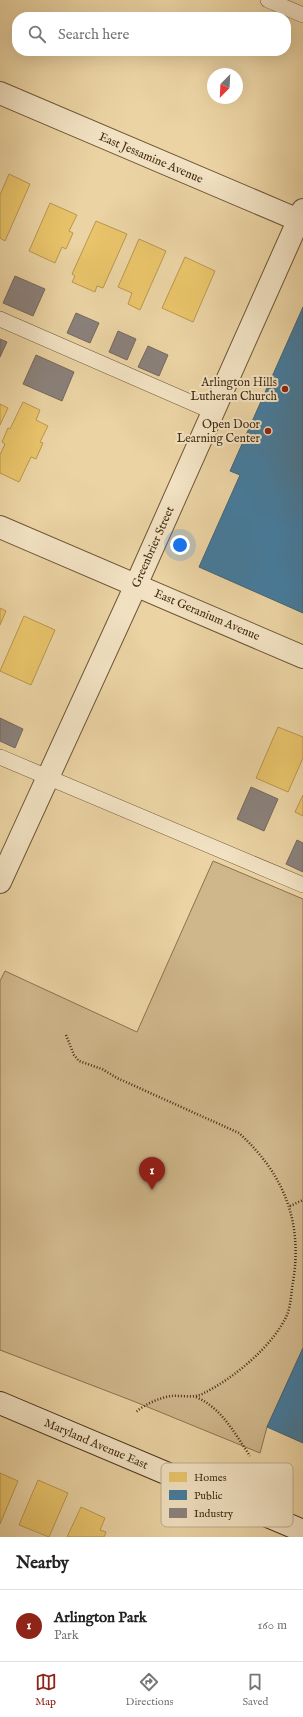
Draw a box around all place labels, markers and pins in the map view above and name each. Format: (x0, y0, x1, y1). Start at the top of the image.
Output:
place label: Arlington Hills Lutheran Church (191, 375, 278, 404)
marker: Arlington Hills Lutheran Church (280, 384, 290, 394)
place label: Open Door Learning Center (177, 417, 261, 446)
marker: Open Door Learning Center (263, 426, 273, 436)
pin: 1 (139, 1157, 165, 1190)

